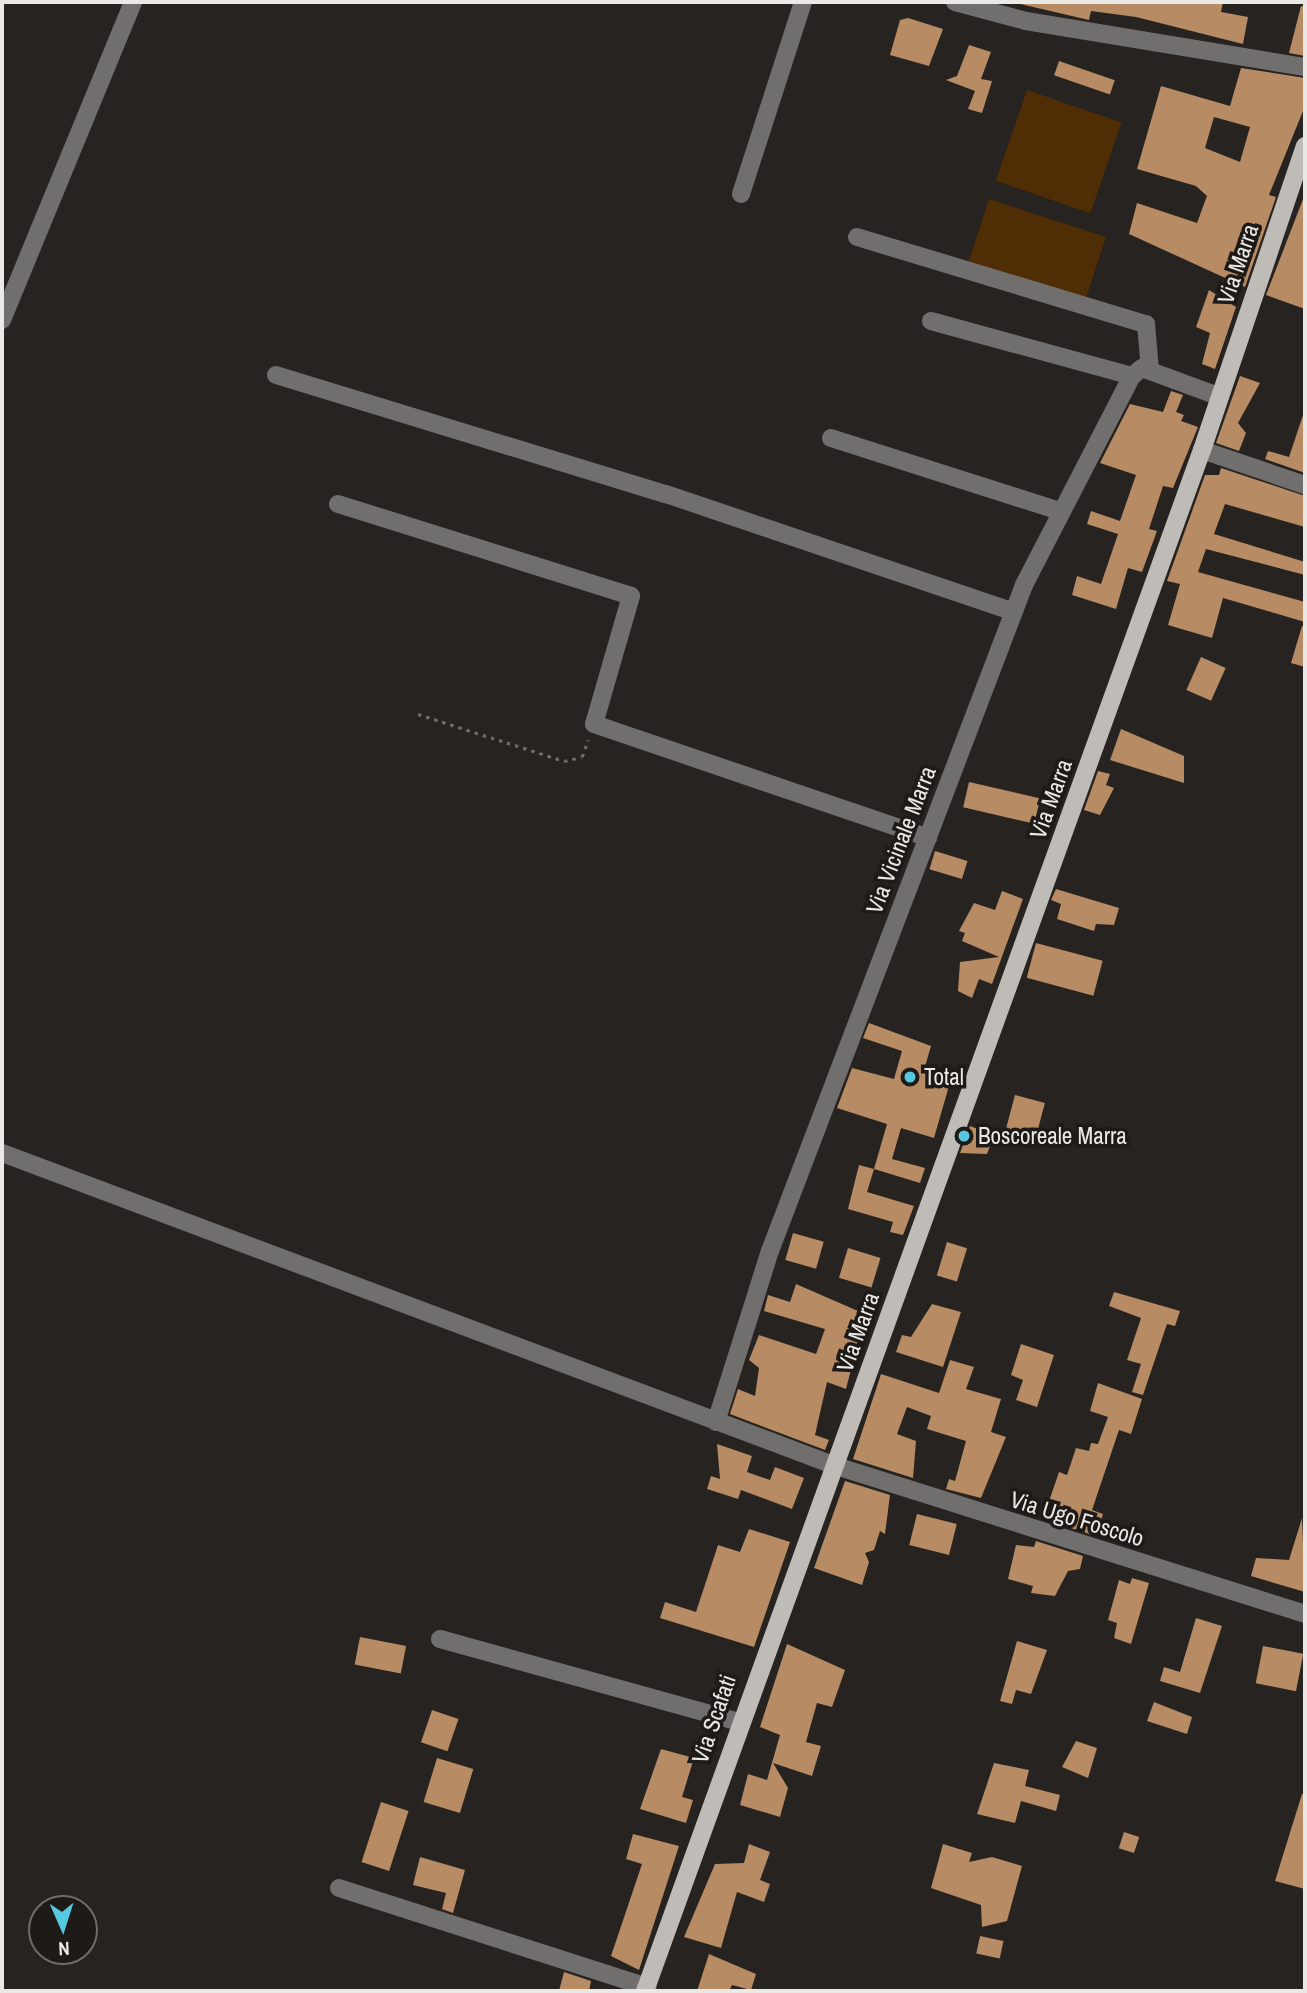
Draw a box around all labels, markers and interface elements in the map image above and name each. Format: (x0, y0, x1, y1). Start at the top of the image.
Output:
street label: Via Marra (1212, 221, 1264, 307)
street label: Via Marra (1024, 756, 1078, 842)
street label: Via Vicinale Marra (860, 762, 942, 918)
place label: Total (924, 1063, 964, 1091)
marker: Total (902, 1069, 918, 1085)
place label: Boscoreale Marra (978, 1122, 1127, 1150)
marker: Boscoreale Marra (956, 1128, 972, 1144)
street label: Via Marra (831, 1289, 885, 1375)
street label: Via Ugo Foscolo (1007, 1486, 1147, 1552)
street label: Via Scafati (686, 1671, 742, 1767)
north arrow (28, 1895, 98, 1965)
text: N (58, 1936, 70, 1962)

